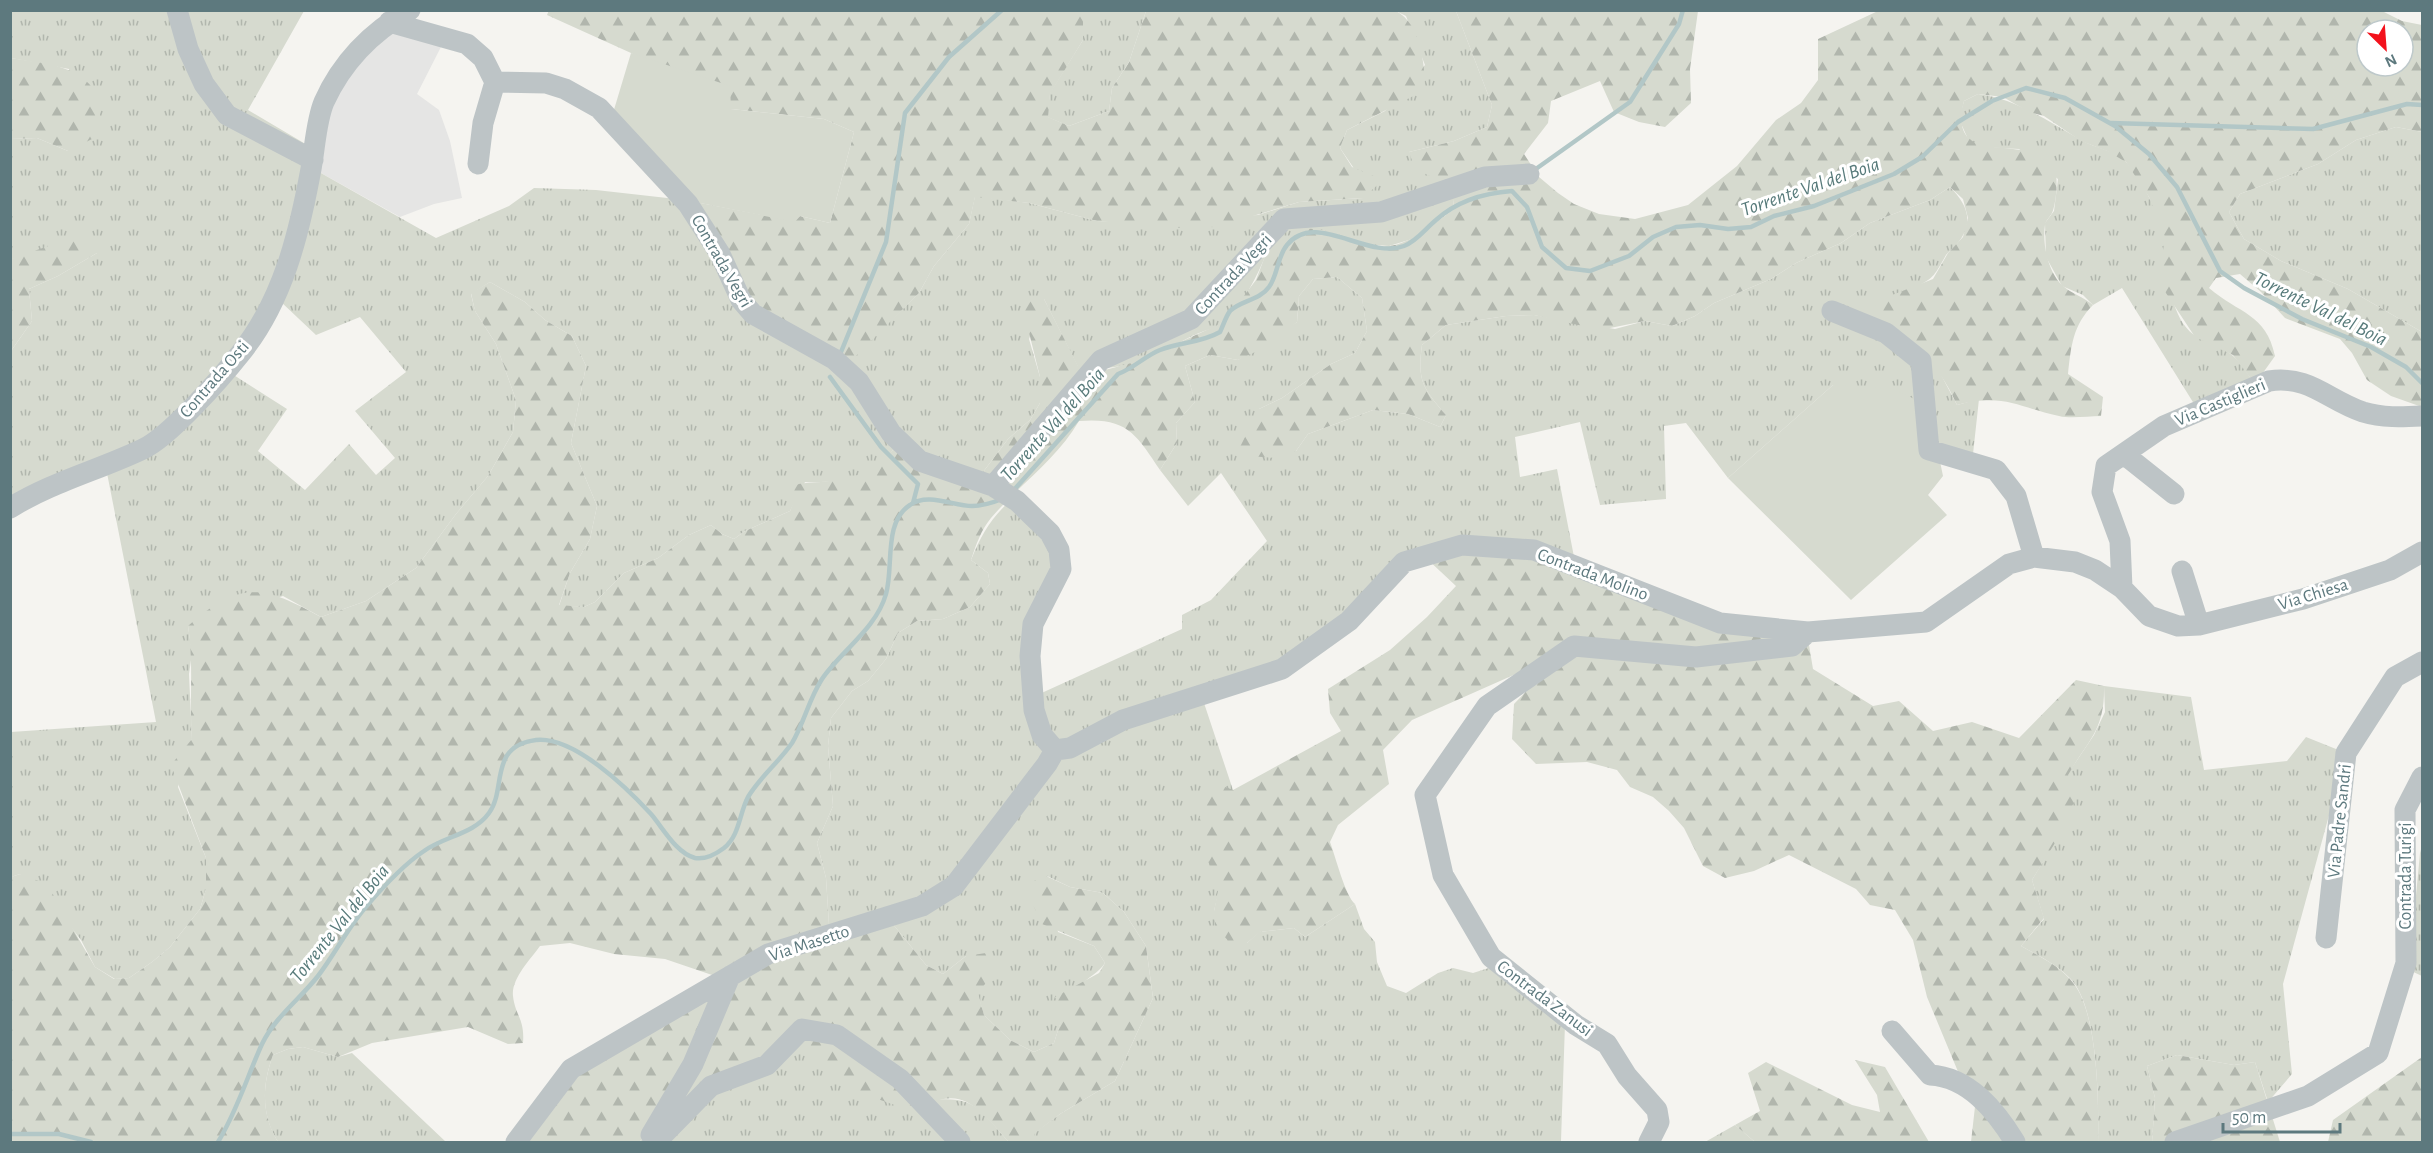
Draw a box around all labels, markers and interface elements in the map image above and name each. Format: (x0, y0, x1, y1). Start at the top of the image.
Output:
north arrow (2355, 18, 2415, 78)
text: N (2382, 51, 2399, 70)
water label: Torrente Val del Boia (1739, 154, 1882, 220)
street label: Contrada Vegri (687, 212, 755, 311)
street label: Contrada Vegri (1192, 231, 1276, 319)
water label: Torrente Val del Boia (2251, 268, 2390, 350)
street label: Contrada Osti (177, 338, 253, 422)
water label: Torrente Val del Boia (997, 364, 1109, 485)
street label: Via Castiglieri (2173, 376, 2268, 430)
street label: Contrada Molino (1535, 546, 1651, 604)
street label: Via Chiesa (2276, 576, 2350, 614)
street label: Via Padre Sandri (2325, 763, 2355, 879)
street label: Contrada Turigi (2397, 822, 2415, 930)
water label: Torrente Val del Boia (286, 861, 393, 986)
street label: Via Masetto (767, 922, 852, 965)
street label: Contrada Zanusi (1493, 957, 1595, 1040)
scale bar (2223, 1096, 2340, 1134)
text: 50 m (2232, 1109, 2266, 1127)

